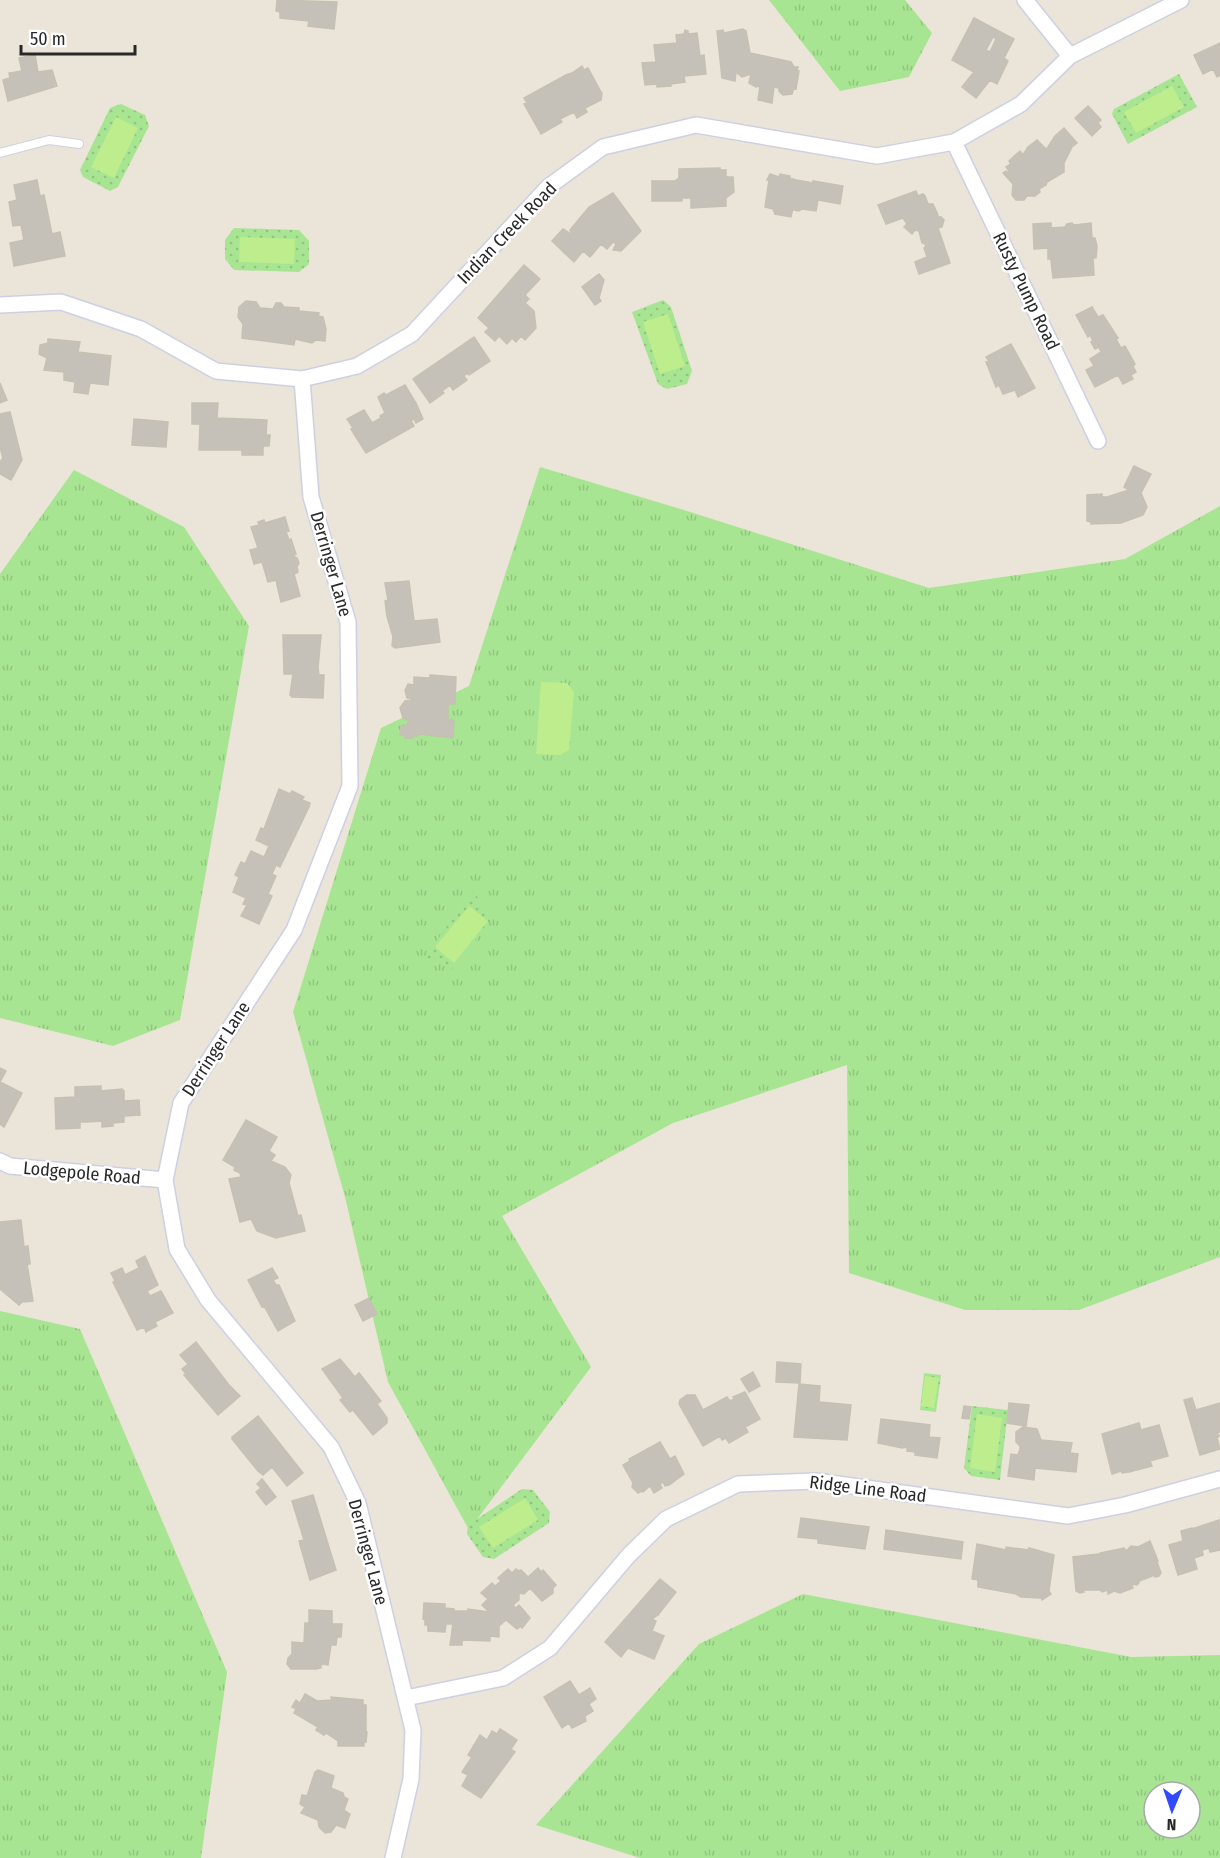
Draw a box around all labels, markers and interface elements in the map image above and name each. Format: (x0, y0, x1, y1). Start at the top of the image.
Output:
scale bar (21, 18, 135, 56)
text: 50 m (30, 28, 66, 50)
street label: Indian Creek Road (453, 177, 561, 289)
street label: Rusty Pump Road (988, 228, 1064, 354)
street label: Derringer Lane (305, 509, 357, 619)
street label: Derringer Lane (177, 997, 255, 1101)
street label: Lodgepole Road (22, 1157, 142, 1189)
street label: Ridge Line Road (808, 1471, 928, 1507)
street label: Derringer Lane (343, 1497, 393, 1607)
north arrow (1142, 1780, 1202, 1840)
text: N (1166, 1815, 1177, 1834)

